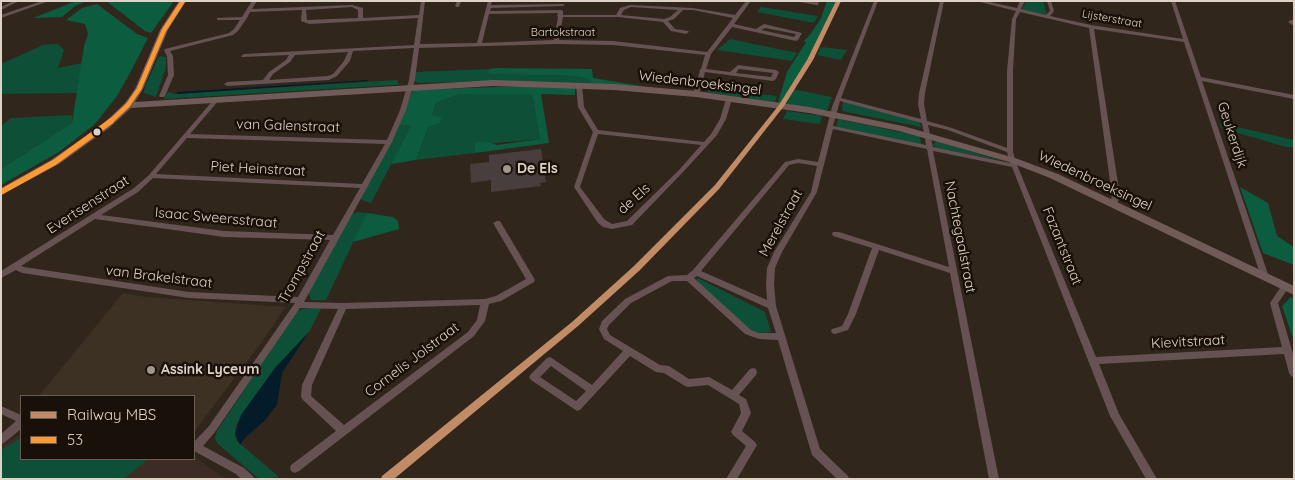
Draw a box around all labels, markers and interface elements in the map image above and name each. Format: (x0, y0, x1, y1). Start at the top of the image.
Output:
street label: Lijsterstraat (1081, 7, 1143, 31)
street label: Bartokstraat (531, 26, 595, 40)
street label: Wiedenbroeksingel (638, 67, 762, 99)
street label: Geukerdijk (1213, 100, 1251, 170)
street label: van Galenstraat (236, 116, 340, 136)
unlabelled marker (92, 127, 102, 137)
street label: Wiedenbroeksingel (1035, 147, 1155, 215)
street label: Piet Heinstraat (210, 158, 306, 180)
place label: De Els (517, 161, 558, 177)
marker: De Els (501, 163, 513, 175)
street label: Evertsenstraat (44, 172, 132, 238)
street label: de Els (614, 180, 654, 218)
street label: Nachtegaalstraat (941, 180, 979, 294)
street label: Merelstraat (756, 187, 806, 259)
street label: Isaac Sweersstraat (154, 204, 278, 232)
street label: Fazantstraat (1039, 204, 1085, 288)
street label: Trompstraat (275, 228, 329, 306)
street label: van Brakelstraat (105, 262, 213, 292)
street label: Cornelis Jolstraat (362, 319, 462, 401)
street label: Kievitstraat (1151, 332, 1225, 352)
place label: Assink Lyceum (161, 362, 259, 378)
marker: Assink Lyceum (145, 364, 157, 376)
legend (20, 395, 195, 460)
text: Railway MBS (67, 405, 156, 424)
text: 53 (67, 430, 83, 449)

